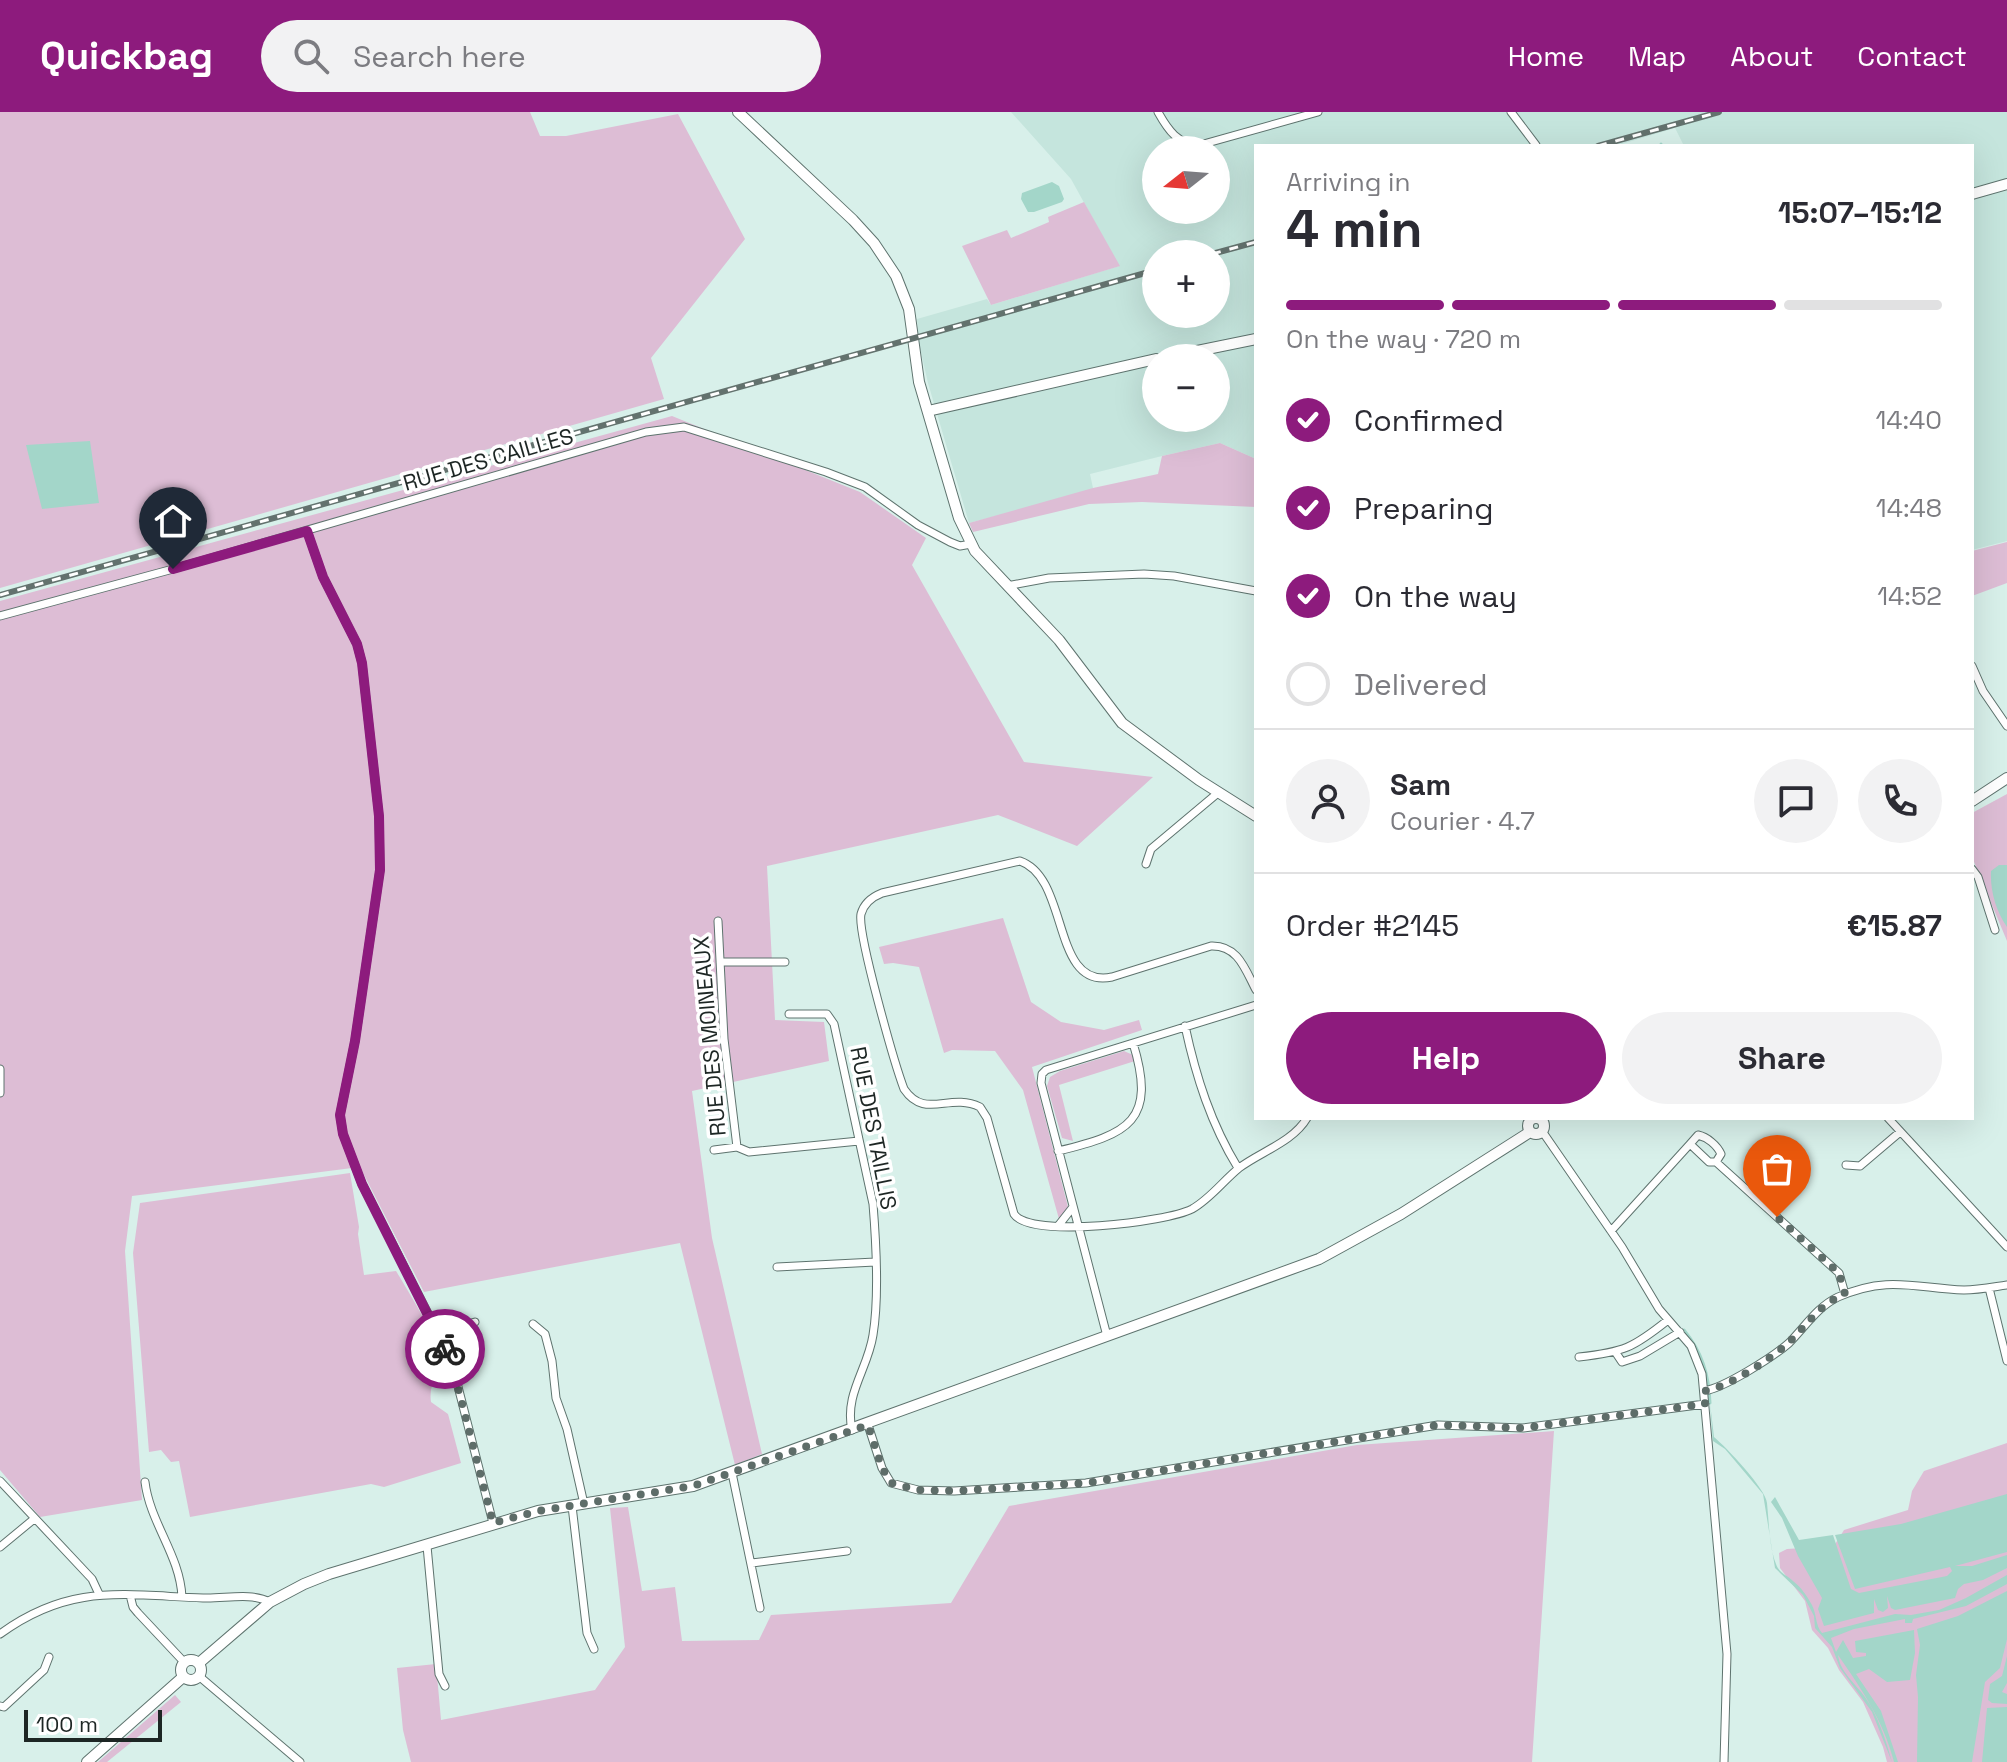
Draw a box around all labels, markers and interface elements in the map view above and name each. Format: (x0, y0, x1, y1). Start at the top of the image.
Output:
search box (261, 20, 821, 92)
text: Quickbag (40, 32, 213, 80)
icon: search (289, 34, 333, 78)
text: Search here (353, 37, 526, 76)
text: Home (1508, 38, 1584, 74)
text: Map (1628, 38, 1686, 74)
text: About (1730, 38, 1813, 74)
text: Contact (1857, 38, 1967, 74)
north arrow (1142, 136, 1230, 224)
map controls (1142, 136, 1230, 432)
text: Arriving in (1286, 165, 1410, 199)
text: 15:07–15:12 (1778, 193, 1942, 232)
text: 4 min (1286, 196, 1423, 262)
button: + (1142, 240, 1230, 328)
text: On the way · 720 m (1286, 322, 1521, 356)
button: − (1142, 344, 1230, 432)
icon: check (1286, 398, 1330, 442)
text: Confirmed (1354, 401, 1504, 440)
text: 14:40 (1875, 403, 1942, 437)
street label: RUE DES CAILLES (400, 421, 576, 497)
icon: check (1286, 486, 1330, 530)
pin (139, 487, 207, 569)
text: Preparing (1354, 489, 1493, 528)
text: 14:48 (1876, 491, 1942, 525)
icon: home (151, 499, 195, 543)
icon: check (1286, 574, 1330, 618)
text: On the way (1354, 577, 1517, 616)
text: 14:52 (1877, 579, 1942, 613)
text: Delivered (1354, 665, 1488, 704)
button: person (1286, 759, 1370, 843)
button: chat (1754, 759, 1838, 843)
button: phone (1858, 759, 1942, 843)
text: Sam (1390, 765, 1451, 804)
text: Courier · 4.7 (1390, 804, 1535, 838)
text: Order #2145 (1286, 906, 1459, 945)
text: €15.87 (1847, 906, 1942, 945)
street label: RUE DES MOINEAUX (686, 935, 732, 1137)
button: Help (1286, 1012, 1606, 1104)
button: Share (1622, 1012, 1942, 1104)
street label: RUE DES TAILLIS (844, 1044, 904, 1212)
pin (1743, 1135, 1811, 1217)
icon: bag (1755, 1147, 1799, 1191)
courier (405, 1309, 485, 1389)
icon: bike (423, 1327, 467, 1371)
scale bar (24, 1706, 162, 1742)
text: 100 m (36, 1710, 98, 1738)

